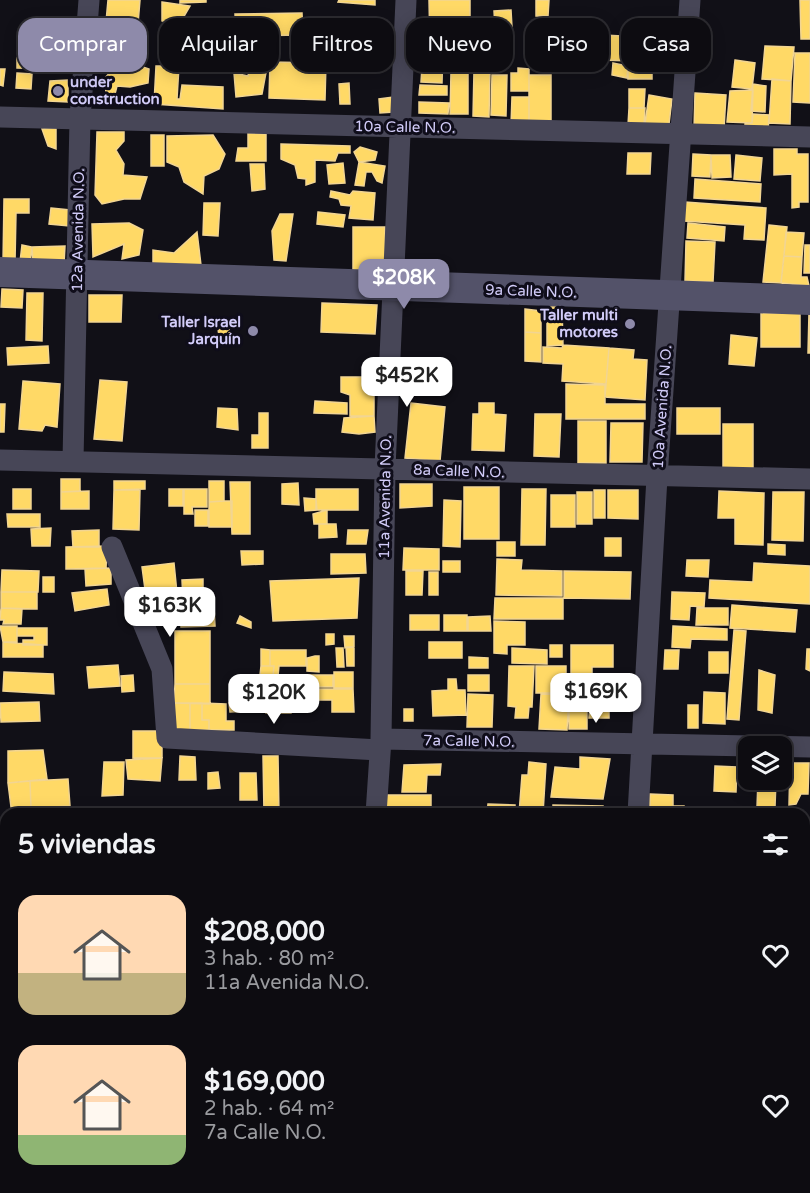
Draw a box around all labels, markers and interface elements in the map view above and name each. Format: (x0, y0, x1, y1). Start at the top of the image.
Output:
chip: Comprar (18, 18, 147, 72)
chip: Alquilar (159, 18, 279, 72)
chip: Filtros (291, 18, 394, 72)
chip: Nuevo (406, 18, 513, 72)
chip: Piso (525, 18, 609, 72)
chip: Casa (621, 18, 711, 72)
place label: under construction (70, 73, 160, 108)
marker: under construction (51, 84, 65, 98)
street label: 10a Calle N.O. (354, 117, 456, 137)
street label: 12a Avenida N.O. (68, 168, 88, 292)
pin: $208K (362, 259, 446, 310)
text: $208K (372, 266, 436, 290)
street label: 9a Calle N.O. (485, 280, 577, 302)
place label: Taller multi motores (539, 306, 618, 341)
place label: Taller Israel Jarquín (160, 313, 241, 349)
marker: Taller multi motores (623, 317, 637, 331)
marker: Taller Israel Jarquín (246, 324, 260, 338)
street label: 10a Avenida N.O. (649, 344, 675, 470)
pin: $452K (365, 357, 449, 408)
text: $452K (375, 364, 439, 388)
street label: 11a Avenida N.O. (375, 435, 395, 559)
street label: 8a Calle N.O. (413, 460, 505, 482)
pin: $163K (128, 587, 212, 638)
text: $163K (138, 594, 202, 618)
pin: $169K (554, 673, 638, 724)
pin: $120K (232, 674, 316, 725)
text: $169K (564, 680, 628, 704)
text: $120K (242, 681, 306, 705)
street label: 7a Calle N.O. (423, 731, 515, 751)
map controls (738, 736, 792, 790)
button: layers (738, 736, 792, 790)
icon: filters (759, 828, 792, 861)
text: 5 viviendas (18, 829, 156, 860)
text: $208,000 (204, 916, 325, 947)
icon: home (66, 919, 138, 991)
icon: heart (759, 939, 792, 972)
text: 3 hab. · 80 m² (204, 947, 334, 971)
text: 11a Avenida N.O. (204, 971, 369, 995)
text: $169,000 (204, 1066, 325, 1097)
icon: home (66, 1069, 138, 1141)
icon: heart (759, 1089, 792, 1122)
text: 2 hab. · 64 m² (204, 1097, 334, 1121)
text: 7a Calle N.O. (204, 1121, 326, 1145)

